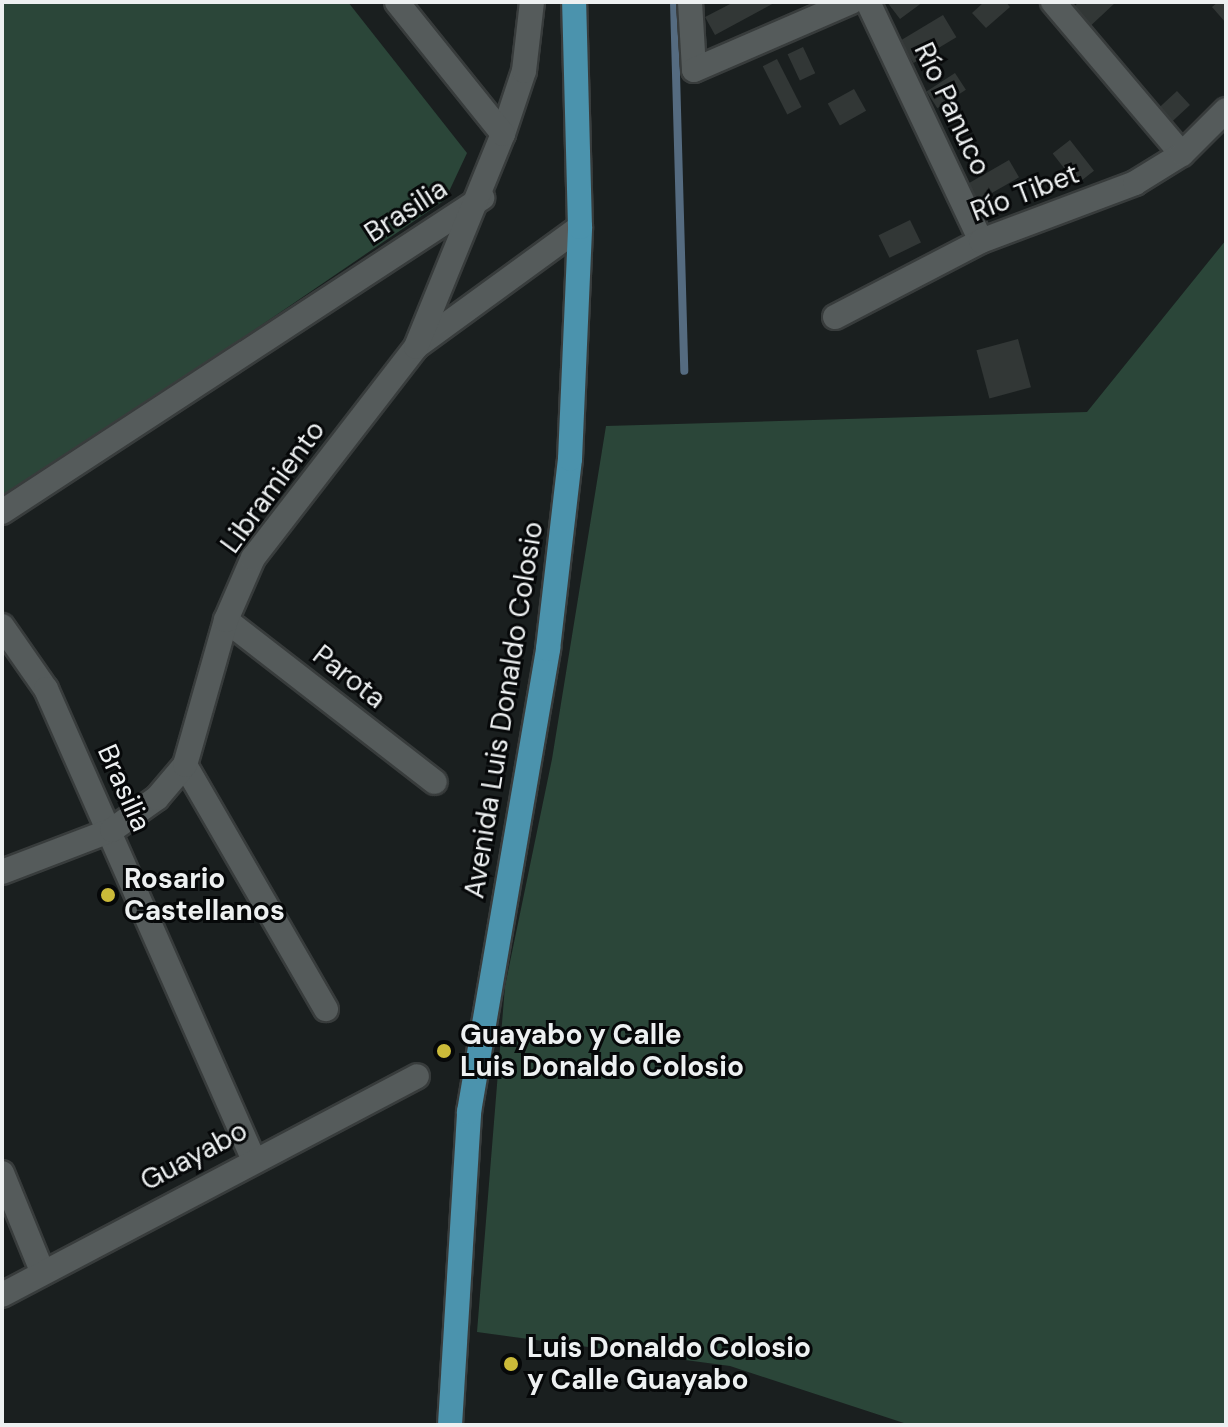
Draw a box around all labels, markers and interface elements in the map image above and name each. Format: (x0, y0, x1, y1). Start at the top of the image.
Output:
street label: Río Panuco (907, 37, 997, 181)
street label: Río Tibet (966, 157, 1084, 229)
street label: Brasilia (359, 172, 453, 250)
street label: Libramiento (214, 414, 332, 560)
street label: Avenida Luis Donaldo Colosio (458, 519, 550, 901)
street label: Parota (306, 638, 392, 716)
street label: Brasilia (90, 739, 158, 837)
place label: Rosario Castellanos (124, 862, 285, 928)
marker: Rosario Castellanos (99, 886, 117, 904)
place label: Guayabo y Calle Luis Donaldo Colosio (460, 1018, 744, 1084)
marker: Guayabo y Calle Luis Donaldo Colosio (435, 1042, 453, 1060)
street label: Guayabo (135, 1114, 253, 1198)
place label: Luis Donaldo Colosio y Calle Guayabo (527, 1331, 811, 1397)
marker: Luis Donaldo Colosio y Calle Guayabo (502, 1355, 520, 1373)

